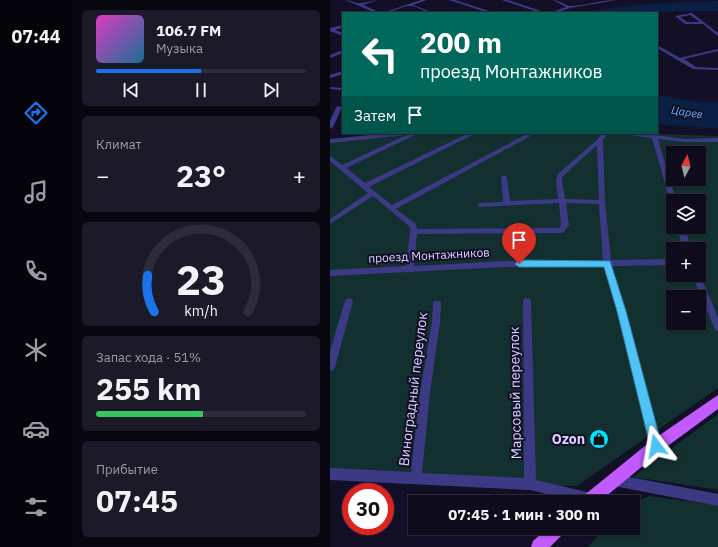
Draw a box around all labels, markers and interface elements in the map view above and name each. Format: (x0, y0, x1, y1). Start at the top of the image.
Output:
text: 106.7 FM (156, 21, 221, 40)
text: 200 m (420, 24, 502, 61)
text: 07:44 (11, 25, 61, 48)
icon: left (354, 28, 406, 80)
text: Музыка (156, 40, 203, 57)
text: проезд Монтажников (420, 60, 603, 83)
icon: previous (120, 79, 142, 101)
icon: pause (190, 79, 212, 101)
icon: next (260, 79, 282, 101)
icon: directions (22, 99, 50, 127)
water label: Царев (670, 103, 704, 121)
icon: arrive (404, 104, 426, 126)
text: Затем (354, 106, 396, 125)
text: Климат (96, 136, 142, 153)
north arrow (666, 146, 706, 186)
map controls (666, 146, 706, 330)
text: 23° (176, 156, 226, 195)
text: − (96, 161, 109, 190)
text: + (293, 161, 306, 190)
icon: music (22, 178, 50, 206)
button: layers (666, 194, 706, 234)
pin (502, 223, 536, 264)
icon: arrive (508, 229, 530, 251)
button: + (666, 242, 706, 282)
street label: проезд Монтажников (368, 244, 490, 266)
text: 23 (176, 251, 226, 305)
icon: phone (22, 257, 50, 285)
button: − (666, 290, 706, 330)
text: km/h (184, 300, 218, 319)
street label: Виноградный переулок (395, 311, 431, 467)
street label: Марсовый переулок (505, 326, 525, 460)
icon: climate (22, 336, 50, 364)
text: Запас хода · 51% (96, 349, 201, 366)
text: 255 km (96, 369, 201, 408)
icon: car (22, 415, 50, 443)
position arrow (635, 425, 677, 467)
shop icon: Ozon (588, 428, 610, 450)
place label: Ozon (552, 430, 585, 448)
text: Прибытие (96, 461, 158, 478)
text: 07:45 (96, 481, 178, 520)
speed limit sign: 30 (342, 483, 394, 535)
icon: filters (22, 493, 50, 521)
text: 07:45 · 1 мин · 300 m (448, 505, 600, 524)

